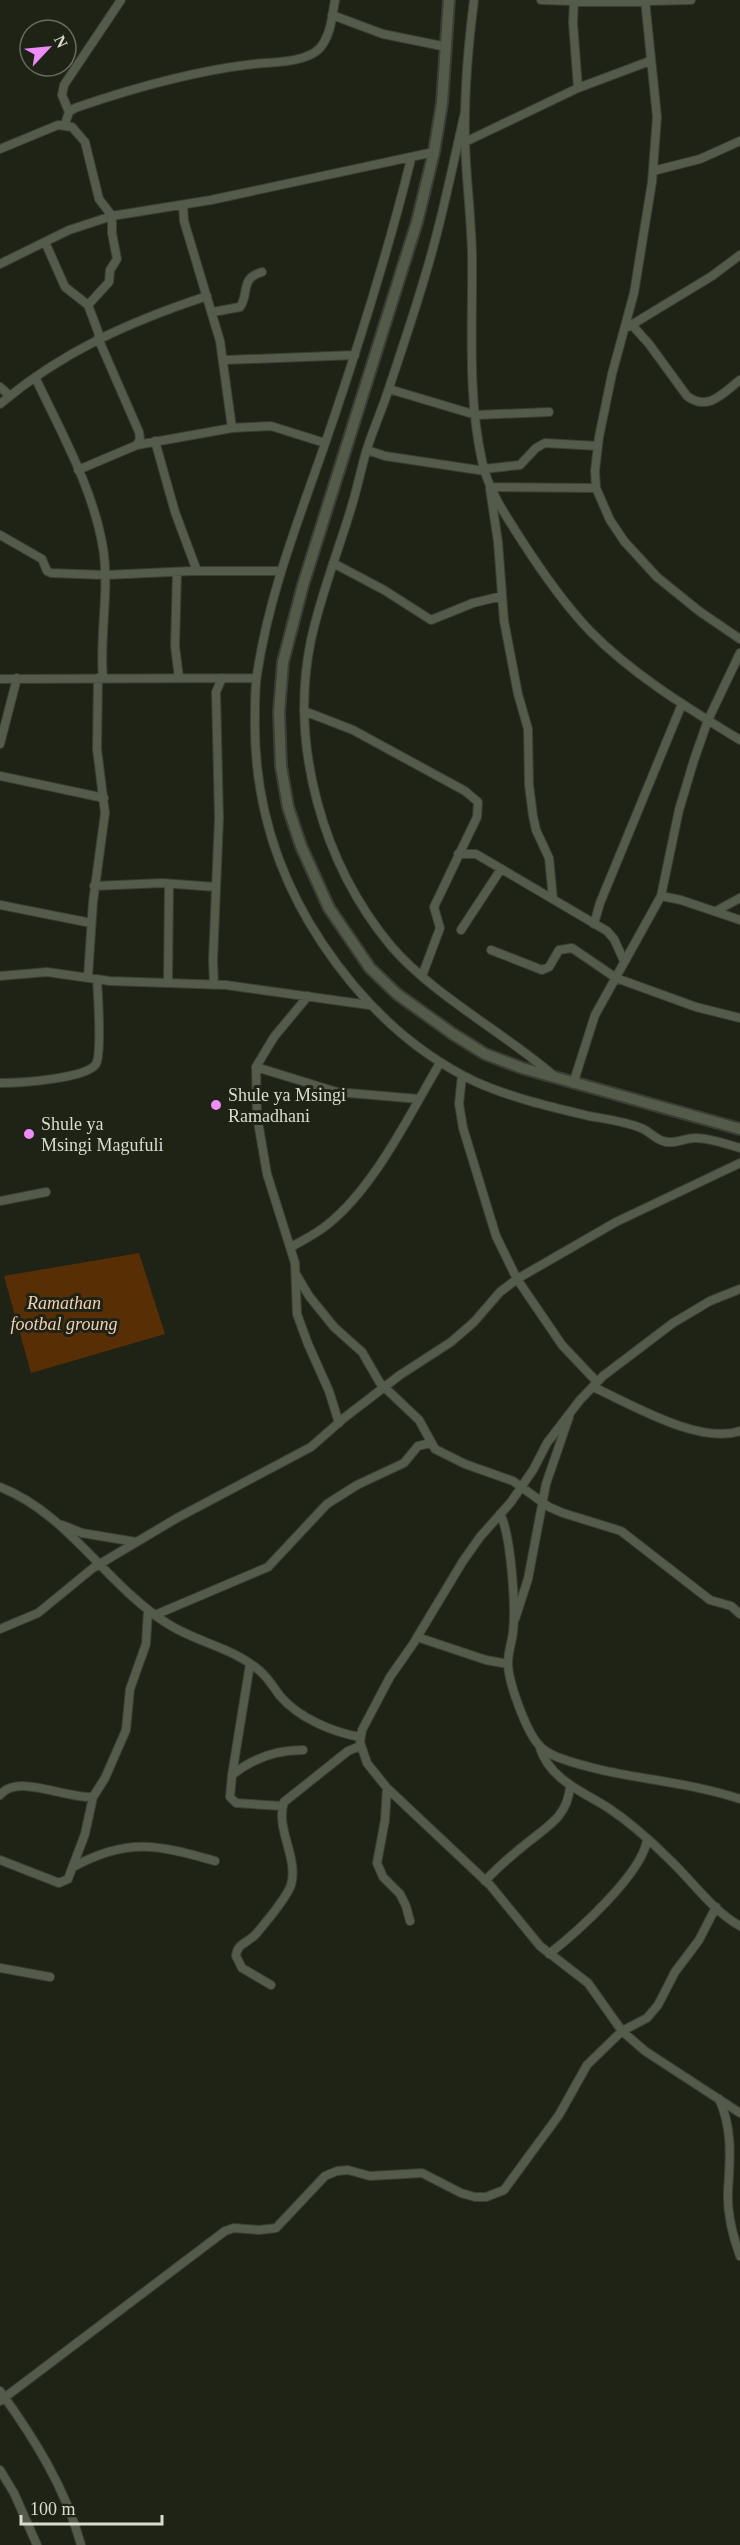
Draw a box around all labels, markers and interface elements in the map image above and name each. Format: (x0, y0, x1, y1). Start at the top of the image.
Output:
north arrow (18, 18, 78, 78)
text: N (51, 33, 71, 51)
place label: Shule ya Msingi Ramadhani (228, 1085, 346, 1126)
marker: Shule ya Msingi Ramadhani (209, 1098, 223, 1112)
place label: Shule ya Msingi Magufuli (41, 1114, 164, 1155)
marker: Shule ya Msingi Magufuli (22, 1127, 36, 1141)
park label: Ramathan footbal groung (11, 1293, 117, 1334)
scale bar (21, 2488, 162, 2526)
text: 100 m (30, 2499, 76, 2519)

